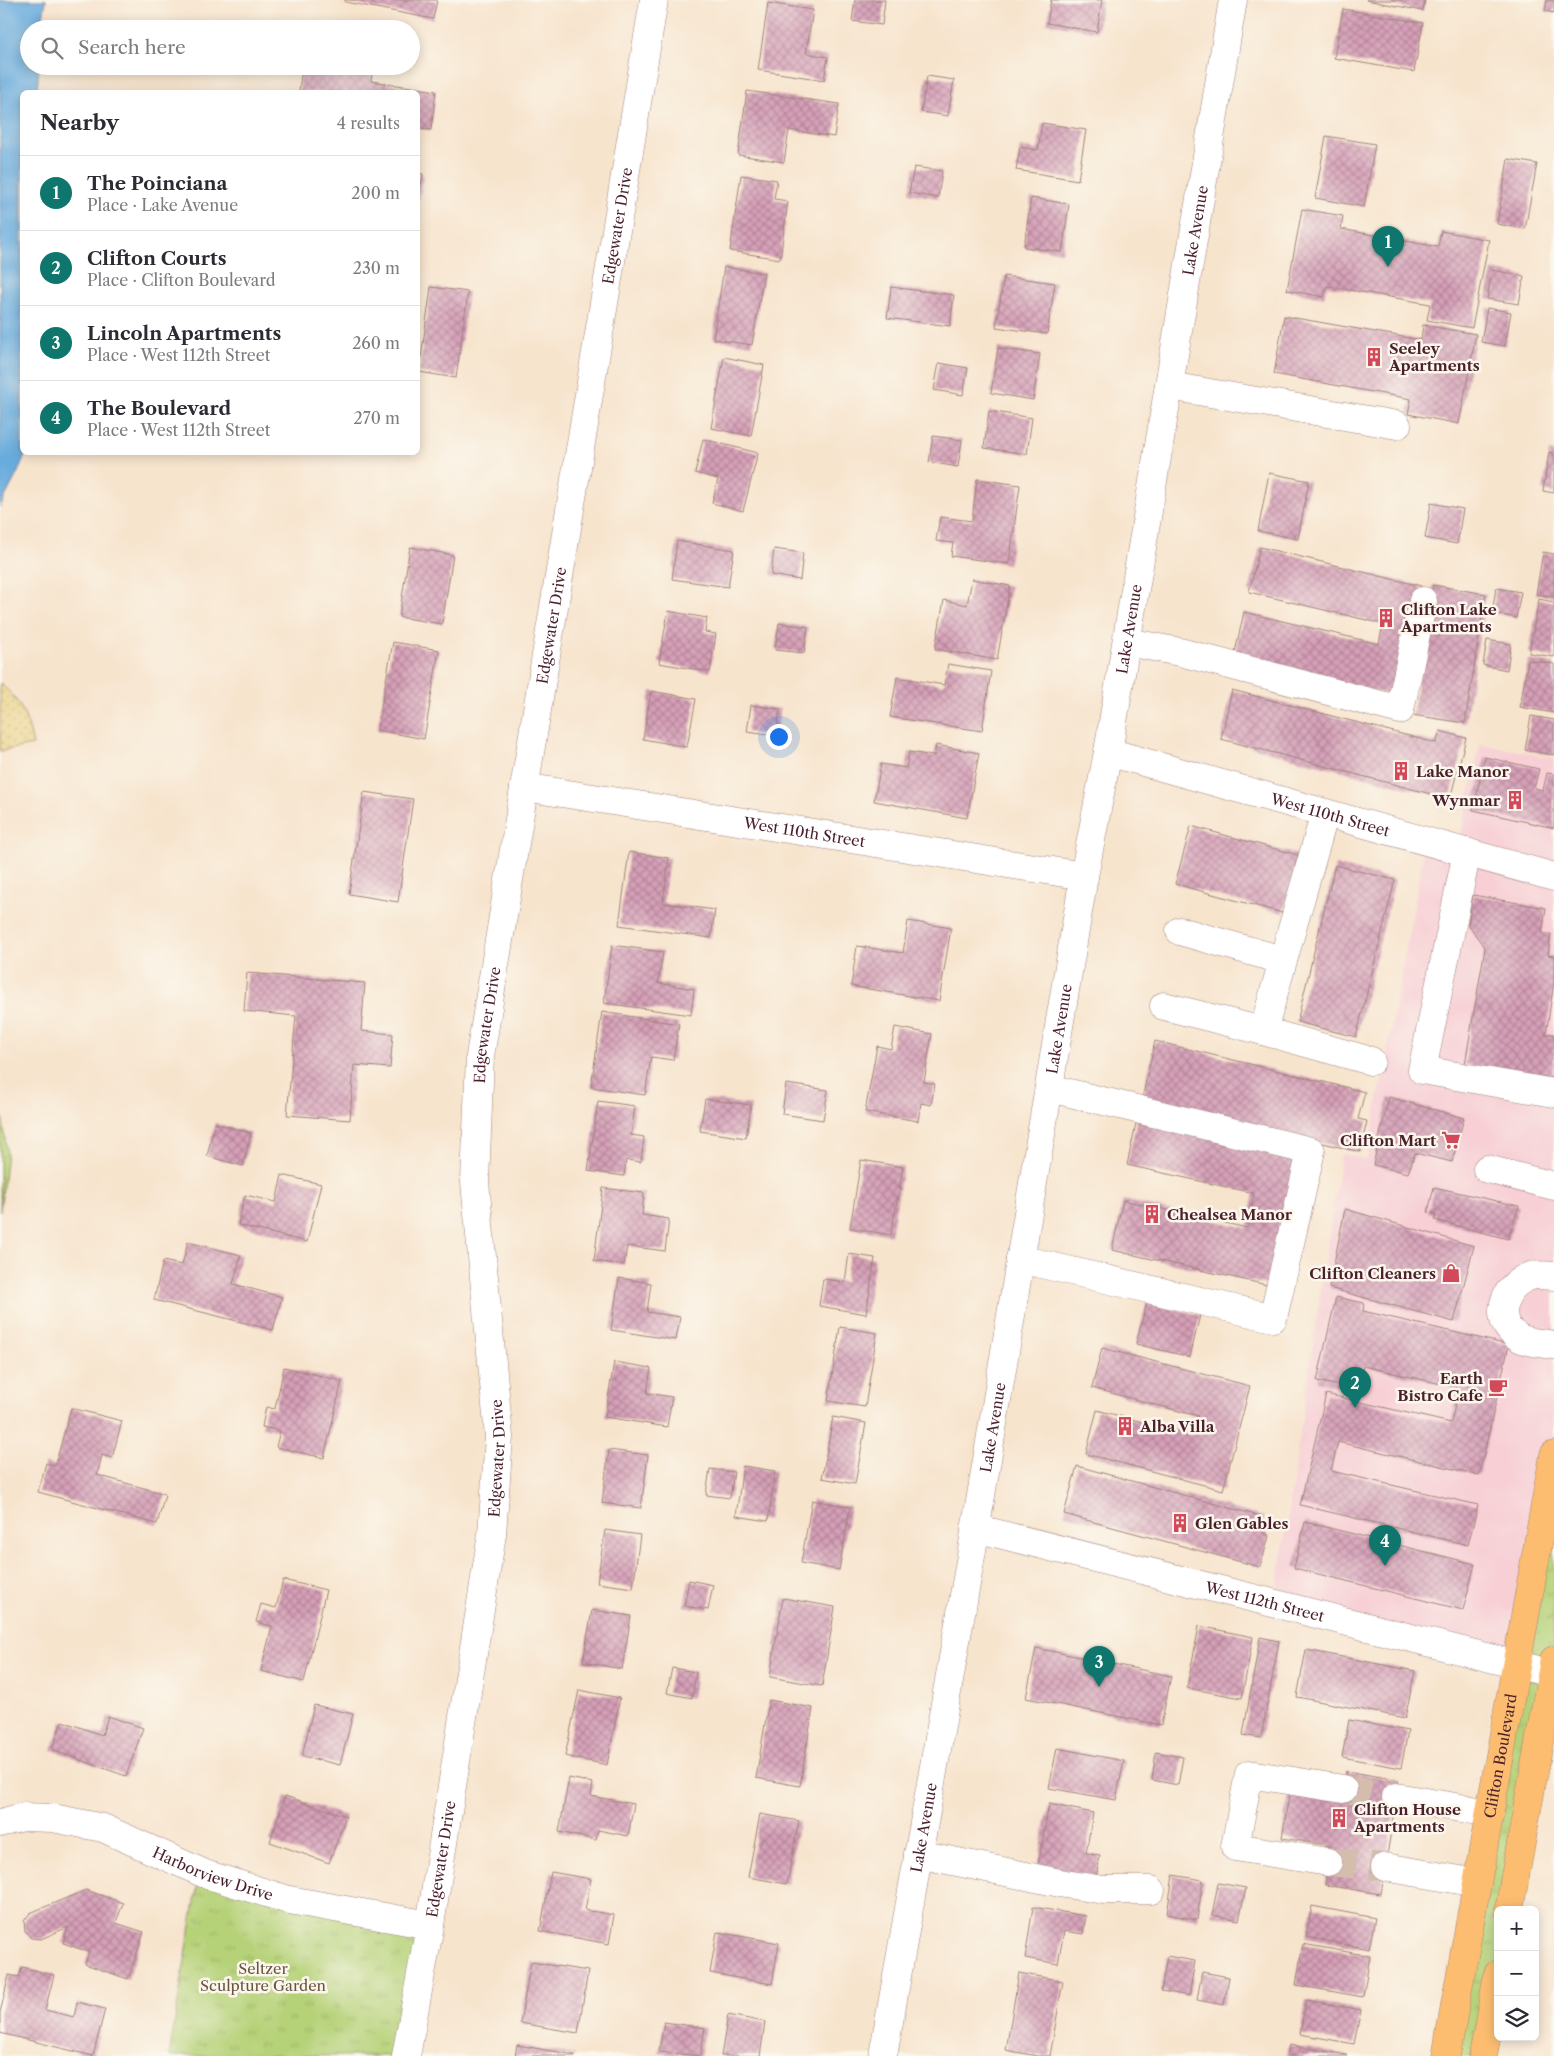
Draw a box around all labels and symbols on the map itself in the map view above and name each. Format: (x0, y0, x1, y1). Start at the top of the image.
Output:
street label: Edgewater Drive (598, 166, 636, 286)
street label: Lake Avenue (1178, 184, 1212, 277)
pin: 1 (1372, 226, 1404, 267)
place label: Seeley Apartments (1388, 339, 1480, 375)
building icon: Seeley Apartments (1363, 346, 1385, 368)
street label: Edgewater Drive (532, 565, 570, 685)
street label: Lake Avenue (1112, 583, 1145, 675)
place label: Clifton Lake Apartments (1400, 600, 1497, 636)
building icon: Clifton Lake Apartments (1375, 607, 1397, 629)
your location (766, 724, 792, 750)
building icon: Lake Manor (1390, 760, 1412, 782)
place label: Lake Manor (1416, 762, 1510, 781)
street label: West 110th Street (1268, 788, 1393, 840)
building icon: Wynmar (1504, 789, 1526, 811)
place label: Wynmar (1431, 791, 1501, 810)
street label: West 110th Street (741, 812, 867, 851)
street label: Edgewater Drive (469, 965, 504, 1084)
street label: Lake Avenue (1042, 982, 1075, 1075)
supermarket icon: Clifton Mart (1440, 1129, 1462, 1151)
place label: Clifton Mart (1340, 1131, 1436, 1150)
building icon: Chealsea Manor (1141, 1203, 1163, 1225)
place label: Chealsea Manor (1167, 1205, 1293, 1224)
shop icon: Clifton Cleaners (1440, 1262, 1462, 1284)
place label: Clifton Cleaners (1309, 1264, 1436, 1283)
pin: 2 (1339, 1367, 1371, 1408)
place label: Earth Bistro Cafe (1397, 1369, 1484, 1405)
cafe icon: Earth Bistro Cafe (1487, 1376, 1509, 1398)
street label: Lake Avenue (976, 1381, 1009, 1474)
street label: Edgewater Drive (484, 1399, 509, 1518)
building icon: Alba Villa (1114, 1415, 1136, 1437)
place label: Alba Villa (1139, 1417, 1215, 1436)
building icon: Glen Gables (1169, 1512, 1191, 1534)
place label: Glen Gables (1195, 1514, 1288, 1533)
pin: 4 (1369, 1525, 1401, 1566)
street label: West 112th Street (1203, 1577, 1327, 1625)
pin: 3 (1083, 1646, 1115, 1687)
street label: Clifton Boulevard (1479, 1692, 1520, 1820)
street label: Lake Avenue (906, 1781, 940, 1874)
street label: Edgewater Drive (422, 1799, 459, 1919)
place label: Clifton House Apartments (1353, 1800, 1461, 1836)
building icon: Clifton House Apartments (1328, 1807, 1350, 1829)
street label: Harborview Drive (150, 1842, 276, 1904)
park label: Seltzer Sculpture Garden (200, 1959, 327, 1995)

